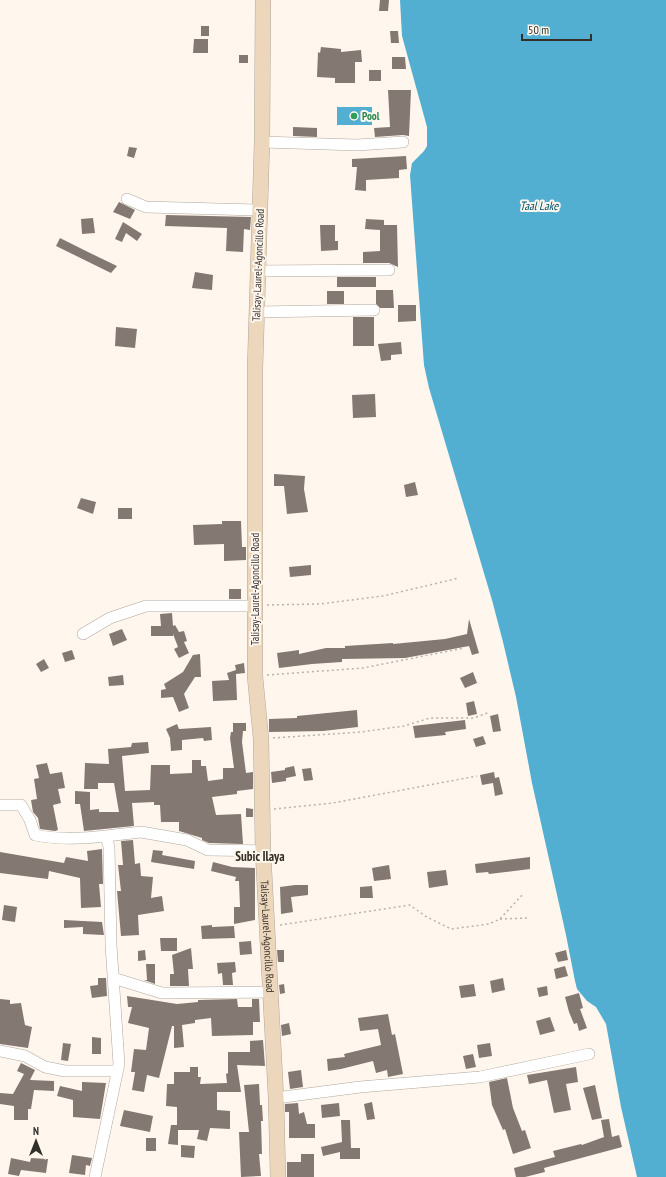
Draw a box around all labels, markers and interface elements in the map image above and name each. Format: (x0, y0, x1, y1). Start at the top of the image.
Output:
scale bar (522, 16, 591, 42)
text: 50 m (528, 22, 549, 37)
place label: Pool (362, 109, 380, 123)
marker: Pool (349, 111, 359, 121)
water label: Taal Lake (520, 198, 559, 213)
street label: Talisay-Laurel-Agoncillo Road (249, 208, 267, 321)
street label: Talisay-Laurel-Agoncillo Road (248, 533, 262, 645)
district label: Subic Ilaya (235, 848, 285, 865)
street label: Talisay-Laurel-Agoncillo Road (258, 880, 277, 993)
north arrow (16, 1121, 56, 1161)
text: N (33, 1124, 39, 1138)

